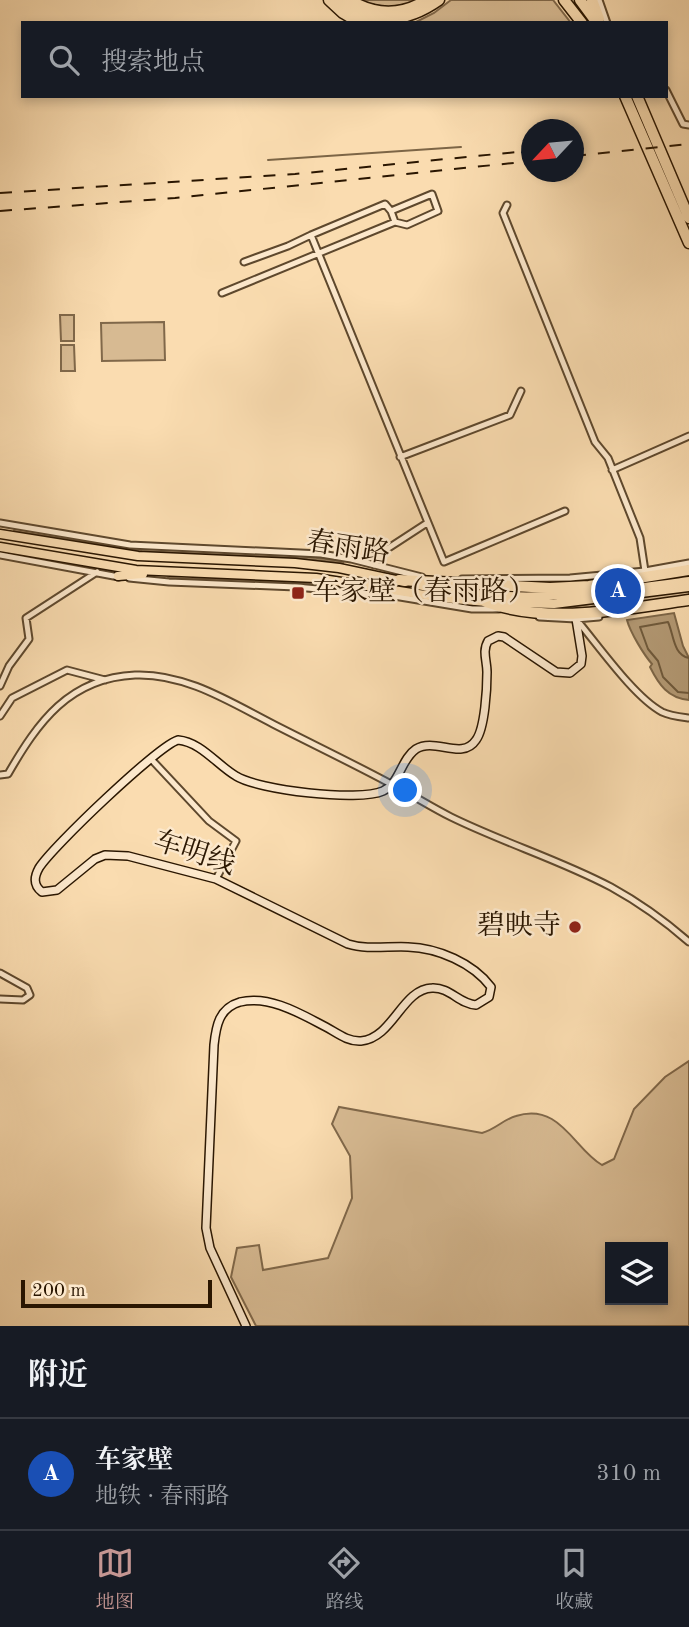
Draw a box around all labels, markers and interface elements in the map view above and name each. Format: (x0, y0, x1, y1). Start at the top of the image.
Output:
search box (21, 21, 668, 98)
icon: search (45, 41, 83, 79)
text: 搜索地点 (101, 50, 205, 76)
north arrow (521, 119, 584, 182)
street label: 春雨路 (304, 526, 392, 569)
pin: A (595, 565, 641, 617)
place label: 车家壁（春雨路） (312, 576, 536, 607)
marker: 车家壁（春雨路） (290, 585, 306, 601)
your location (388, 773, 422, 807)
street label: 车明线 (150, 825, 239, 880)
place label: 碧映寺 (477, 910, 561, 941)
marker: 碧映寺 (567, 919, 583, 935)
map controls (605, 1242, 668, 1305)
button: layers (605, 1242, 668, 1305)
scale bar (21, 1277, 212, 1309)
text: 200 m (32, 1282, 85, 1301)
text: 附近 (28, 1361, 88, 1391)
text: 车家壁 (95, 1448, 173, 1474)
text: A (42, 1462, 60, 1485)
text: 310 m (596, 1462, 661, 1485)
text: 地铁 · 春雨路 (95, 1485, 229, 1508)
tab: 地图 (96, 1544, 134, 1615)
tab: 路线 (325, 1544, 363, 1615)
tab: 收藏 (555, 1544, 593, 1615)

